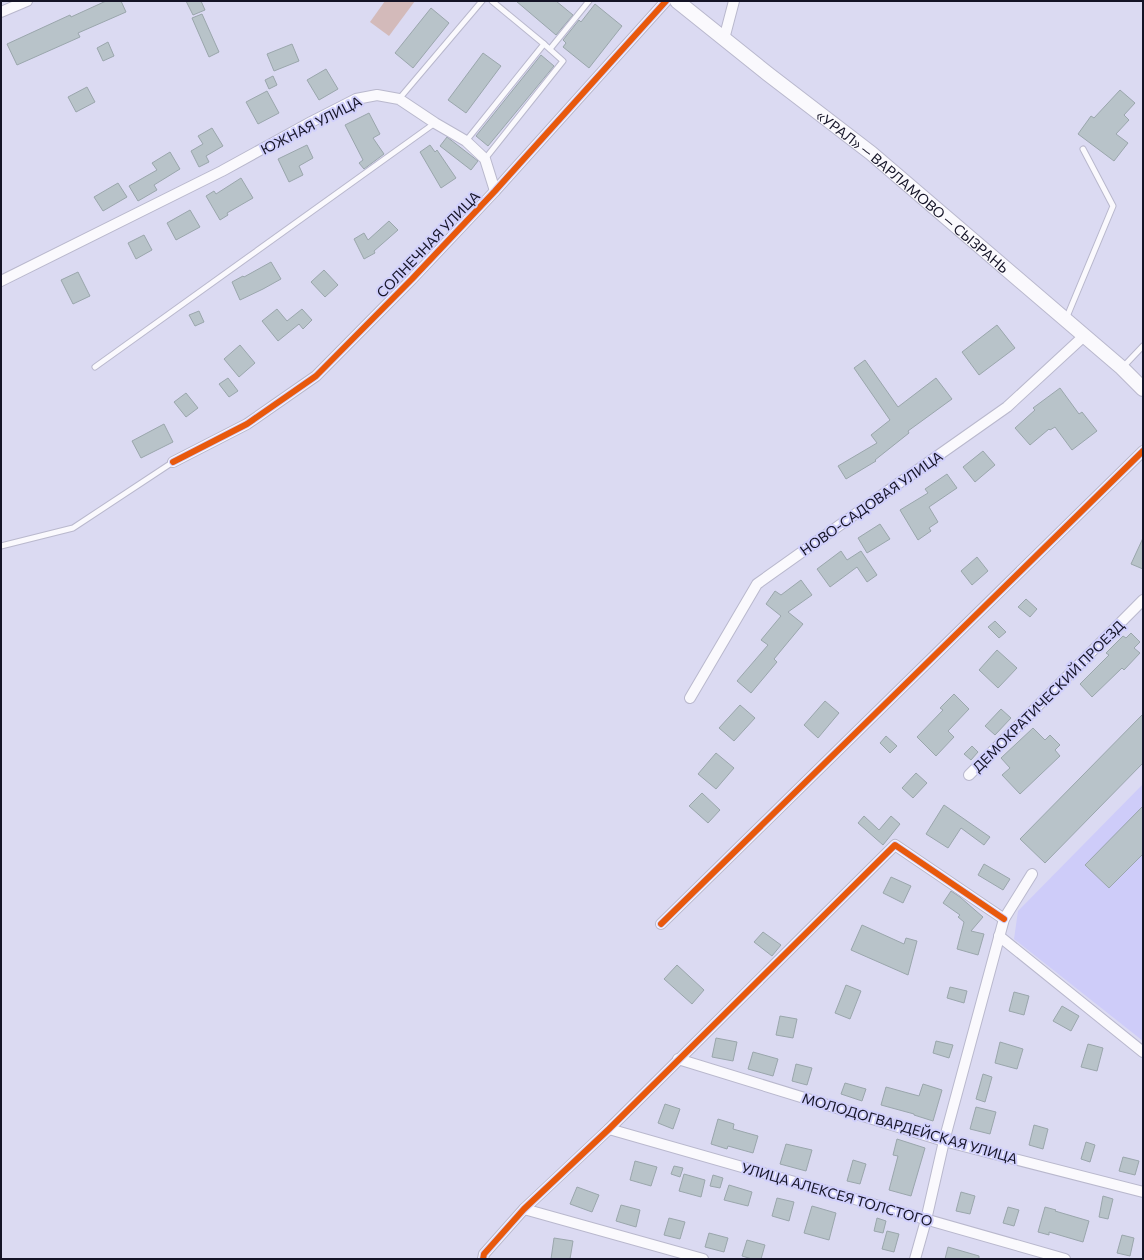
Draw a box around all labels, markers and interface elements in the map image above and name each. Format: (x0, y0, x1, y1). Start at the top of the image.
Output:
street label: ЮЖНАЯ УЛИЦА (258, 92, 365, 158)
street label: «УРАЛ» — ВАРЛАМОВО — СЫЗРАНЬ (813, 106, 1013, 276)
street label: СОЛНЕЧНАЯ УЛИЦА (373, 187, 483, 301)
street label: НОВО-САДОВАЯ УЛИЦА (796, 447, 946, 559)
street label: ДЕМОКРАТИЧЕСКИЙ ПРОЕЗД (969, 617, 1127, 775)
street label: МОЛОДОГВАРДЕЙСКАЯ УЛИЦА (800, 1089, 1020, 1167)
street label: УЛИЦА АЛЕКСЕЯ ТОЛСТОГО (739, 1158, 935, 1230)

